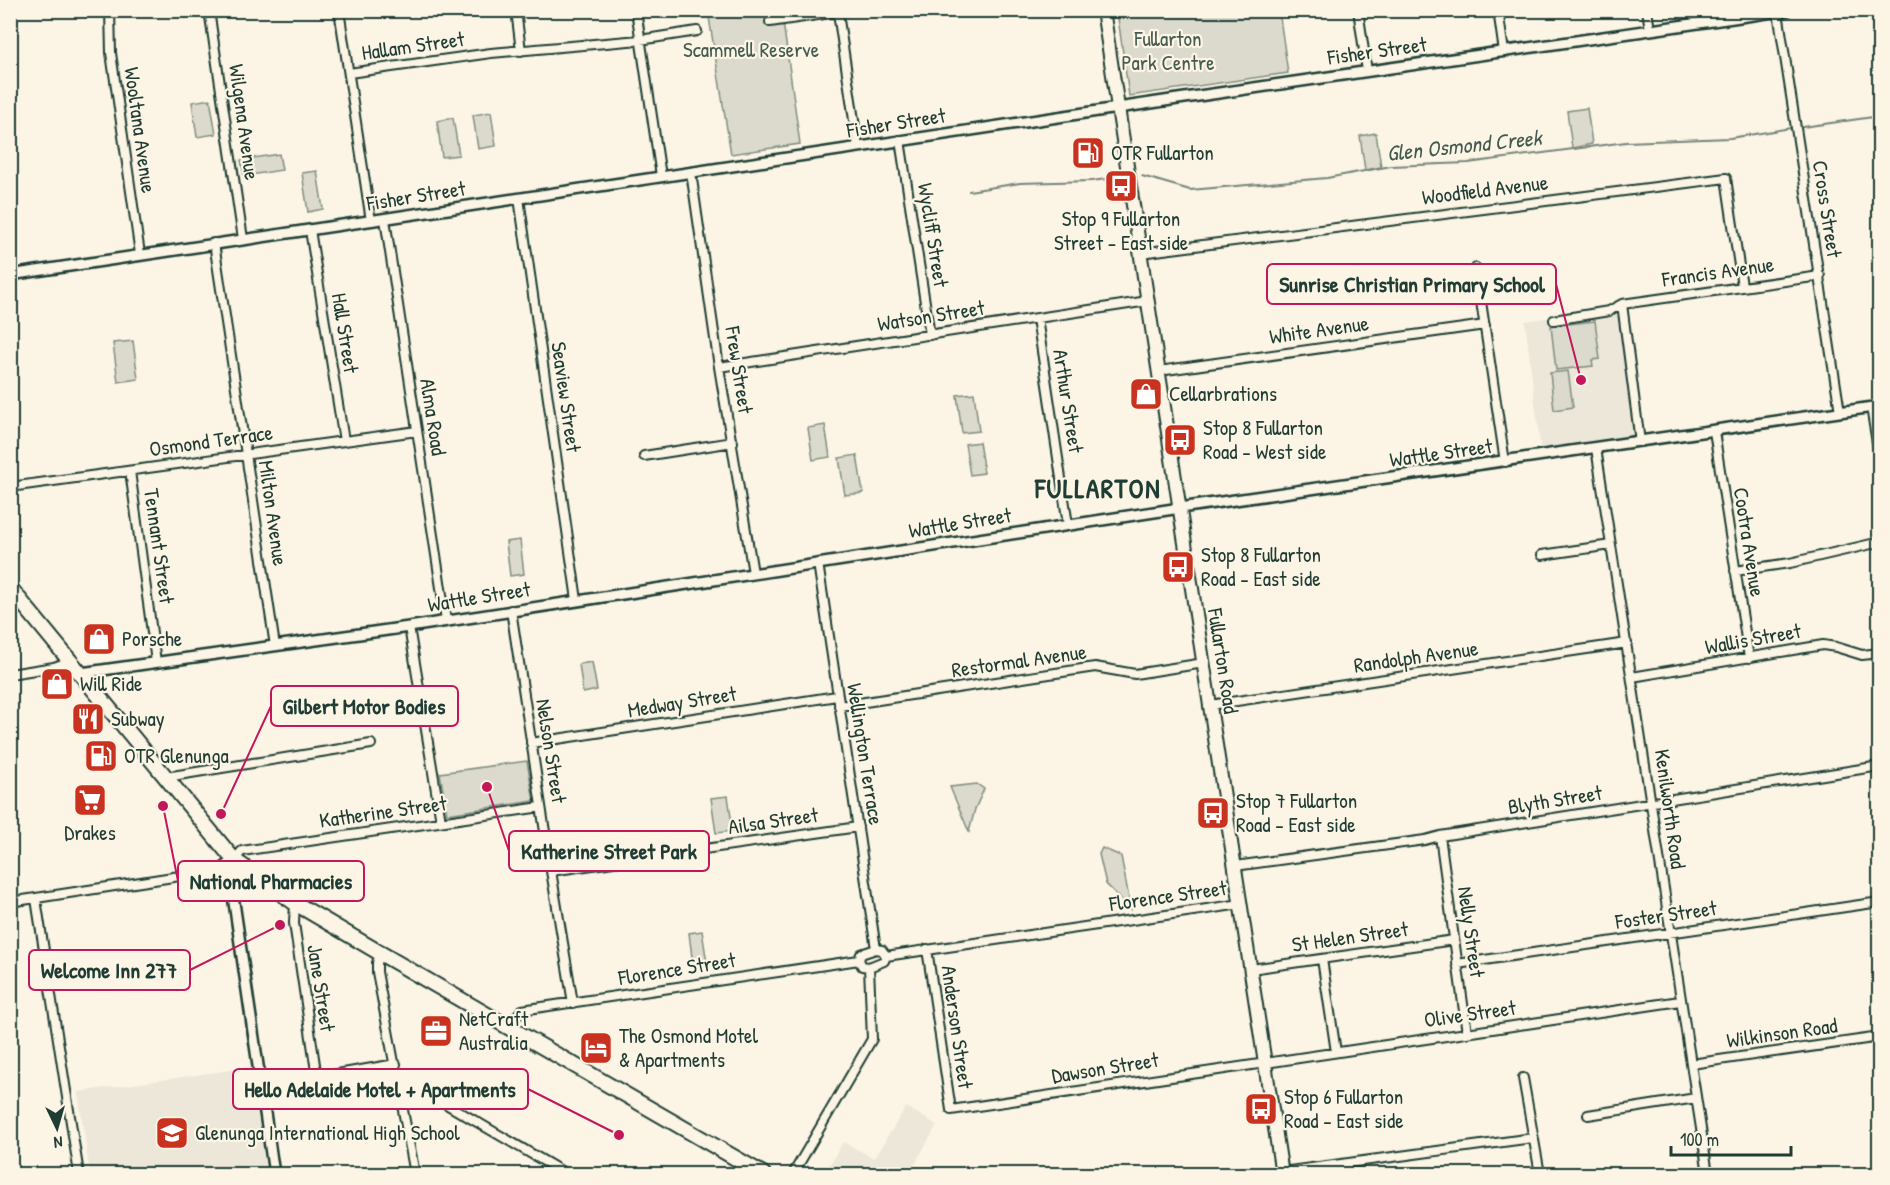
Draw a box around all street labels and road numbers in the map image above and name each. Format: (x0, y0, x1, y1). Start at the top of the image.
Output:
street label: Hallam Street (360, 24, 467, 67)
street label: Fisher Street (1325, 29, 1429, 72)
street label: Wilgena Avenue (222, 62, 267, 182)
street label: Wooltana Avenue (117, 65, 164, 195)
street label: Fisher Street (843, 100, 948, 145)
street label: Cross Street (1806, 158, 1850, 260)
street label: Woodfield Avenue (1420, 167, 1550, 212)
street label: Fisher Street (363, 173, 468, 218)
street label: Wycliff Street (911, 181, 956, 290)
street label: Francis Avenue (1659, 249, 1776, 294)
street label: Hall Street (325, 291, 366, 376)
street label: Watson Street (875, 293, 987, 338)
street label: White Avenue (1267, 308, 1371, 351)
street label: Frew Street (718, 323, 761, 416)
street label: Seaview Street (544, 340, 589, 455)
street label: Arthur Street (1046, 347, 1091, 456)
street label: Alma Road (413, 376, 454, 458)
street label: Osmond Terrace (147, 418, 274, 464)
street label: Wattle Street (1388, 431, 1495, 474)
street label: Milton Avenue (252, 458, 295, 567)
street label: Cootra Avenue (1727, 485, 1772, 599)
street label: Tennant Street (137, 487, 182, 606)
street label: Wattle Street (907, 500, 1014, 545)
street label: Wattle Street (426, 574, 533, 619)
street label: Fullarton Road (1201, 605, 1246, 716)
street label: Wallis Street (1703, 616, 1804, 661)
street label: Randolph Avenue (1352, 633, 1480, 680)
street label: Restormal Avenue (950, 637, 1088, 684)
street label: Medway Street (626, 678, 739, 724)
street label: Wellington Terrace (840, 681, 891, 827)
street label: Nelson Street (529, 697, 574, 806)
street label: Kenilworth Road (1648, 747, 1693, 871)
street label: Blyth Street (1506, 778, 1605, 821)
street label: Katherine Street (318, 788, 449, 835)
street label: Ailsa Street (726, 800, 821, 841)
street label: Florence Street (1106, 873, 1229, 918)
street label: Nelly Street (1451, 885, 1492, 980)
street label: Foster Street (1613, 893, 1719, 936)
street label: St Helen Street (1290, 914, 1411, 959)
street label: Jane Street (300, 942, 343, 1034)
street label: Florence Street (615, 945, 738, 992)
street label: Anderson Street (934, 963, 981, 1091)
street label: Olive Street (1422, 993, 1518, 1034)
street label: Wilkinson Road (1725, 1010, 1839, 1055)
street label: Dawson Street (1049, 1045, 1161, 1090)

